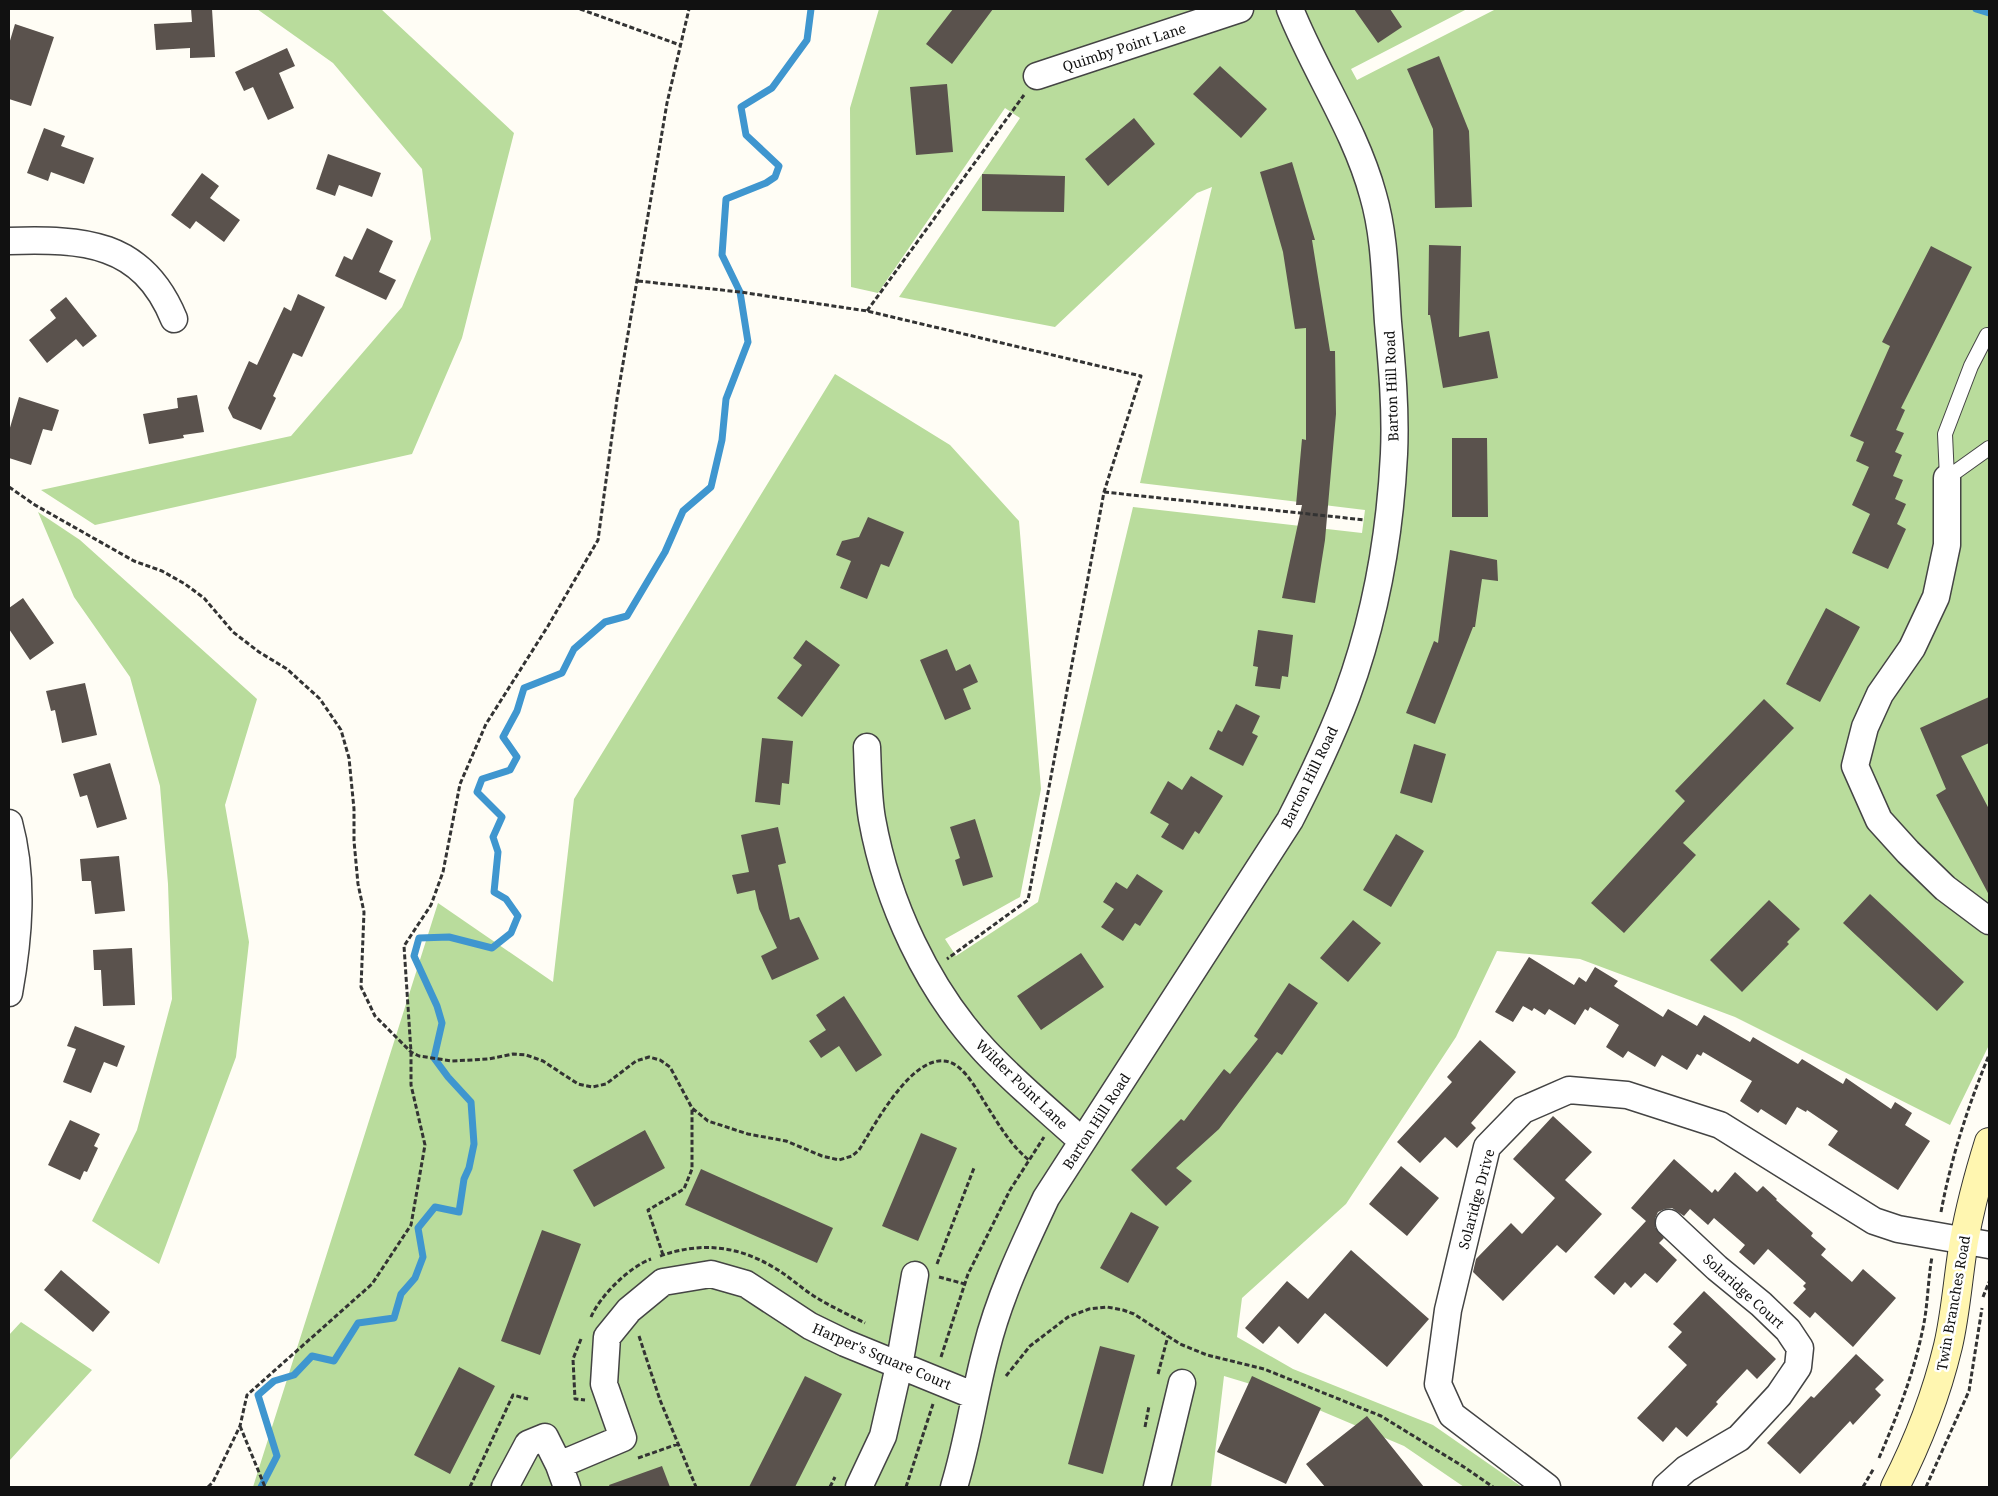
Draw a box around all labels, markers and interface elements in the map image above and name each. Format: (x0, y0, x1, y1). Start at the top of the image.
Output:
street label: Quimby Point Lane (1060, 18, 1188, 76)
street label: Barton Hill Road (1380, 330, 1402, 442)
street label: Barton Hill Road (1276, 723, 1342, 831)
street label: Wilder Point Lane (972, 1035, 1072, 1133)
street label: Barton Hill Road (1058, 1069, 1134, 1173)
street label: Solaridge Drive (1453, 1147, 1499, 1251)
street label: Twin Branches Road (1932, 1233, 1974, 1372)
street label: Solaridge Court (1699, 1249, 1789, 1333)
street label: Harper's Square Court (810, 1318, 954, 1394)

